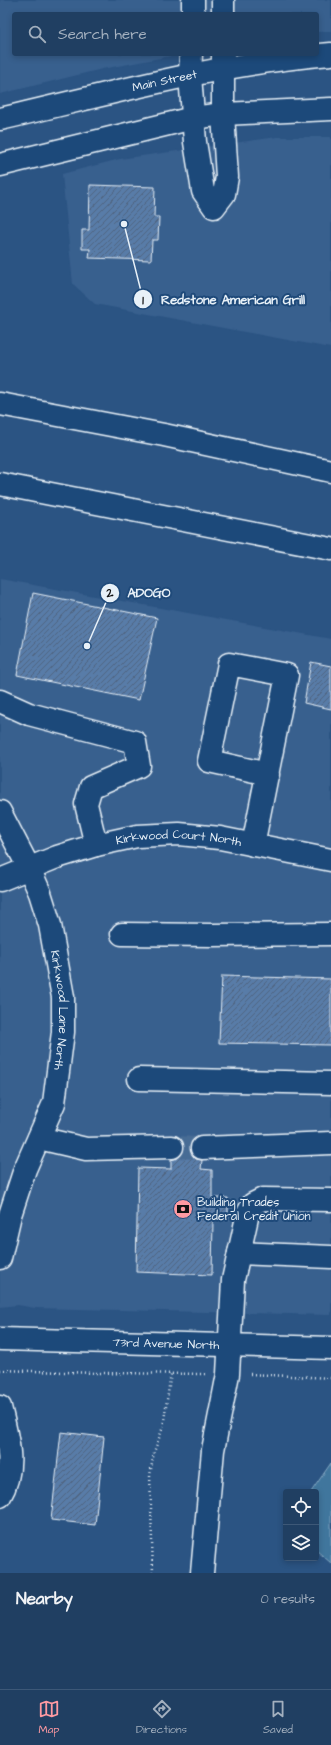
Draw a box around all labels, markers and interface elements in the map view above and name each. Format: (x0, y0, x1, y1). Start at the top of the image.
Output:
search box (12, 12, 319, 56)
icon: search (26, 23, 48, 45)
text: Search here (58, 24, 147, 45)
street label: Main Street (131, 66, 199, 96)
callout: Redstone American Grill (133, 287, 313, 312)
text: Redstone American Grill (161, 291, 305, 309)
text: 1 (142, 292, 144, 309)
callout: ADOGO (100, 580, 179, 605)
text: ADOGO (127, 584, 171, 602)
text: 2 (106, 585, 114, 602)
street label: Kirkwood Court North (114, 826, 243, 851)
street label: Kirkwood Lane North (46, 949, 71, 1071)
place label: Building Trades Federal Credit Union (197, 1194, 310, 1225)
bank icon: Building Trades Federal Credit Union (172, 1198, 194, 1220)
street label: 73rd Avenue North (112, 1334, 220, 1354)
map controls (283, 1489, 319, 1561)
button: locate (283, 1489, 319, 1525)
button: layers (283, 1525, 319, 1561)
text: Nearby (16, 1587, 73, 1611)
text: 0 results (260, 1590, 315, 1608)
tab: Map (38, 1698, 60, 1737)
tab: Directions (136, 1698, 187, 1737)
tab: Saved (263, 1698, 293, 1737)

